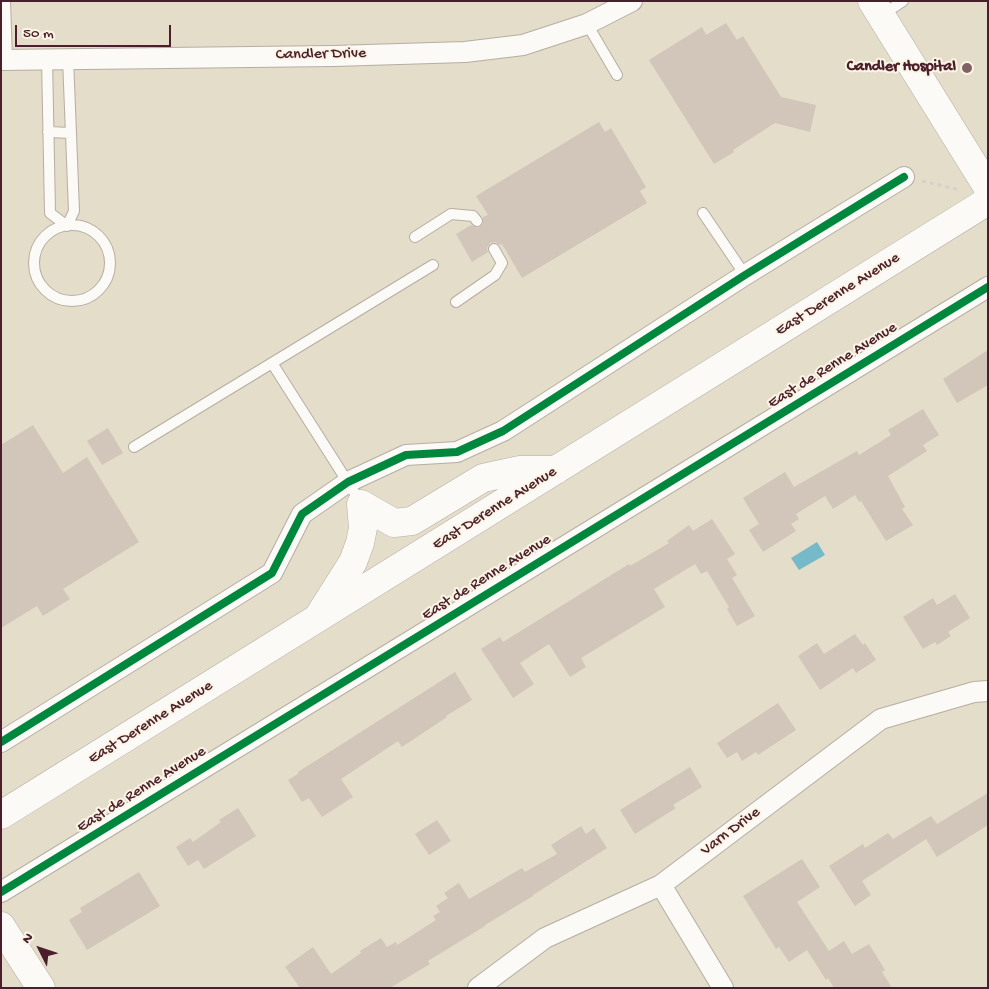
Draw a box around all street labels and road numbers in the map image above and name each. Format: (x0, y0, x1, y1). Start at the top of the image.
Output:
street label: Candler Drive (276, 45, 366, 65)
street label: East Derenne Avenue (772, 249, 904, 341)
street label: East de Renne Avenue (765, 319, 901, 413)
street label: East Derenne Avenue (429, 463, 561, 555)
street label: East de Renne Avenue (419, 531, 555, 625)
street label: East Derenne Avenue (85, 677, 217, 769)
street label: East de Renne Avenue (74, 743, 210, 837)
street label: Varn Drive (697, 803, 765, 861)

